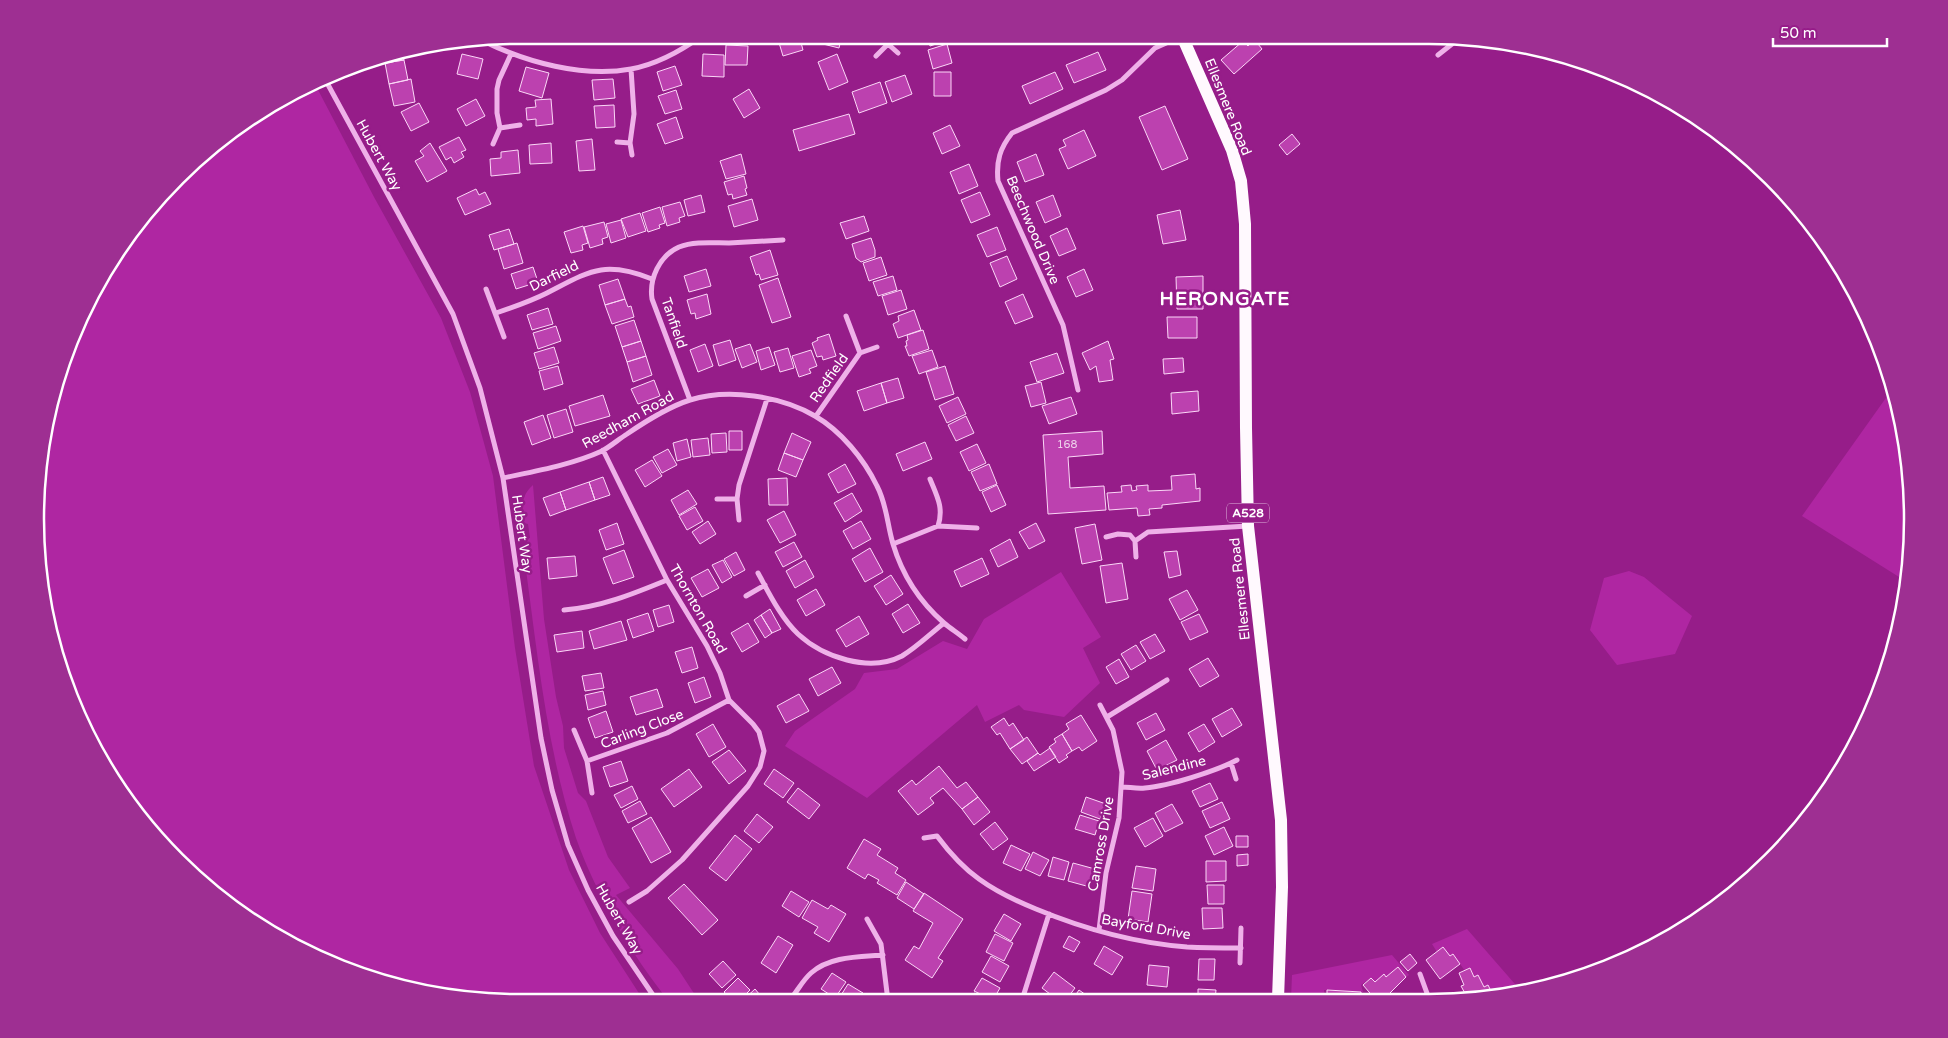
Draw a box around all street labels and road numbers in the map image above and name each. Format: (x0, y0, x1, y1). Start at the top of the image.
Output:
street label: Ellesmere Road (1201, 56, 1255, 158)
street label: Hubert Way (352, 116, 406, 194)
street label: Beechwood Drive (1002, 173, 1064, 287)
street label: Darfield (527, 257, 581, 295)
street label: Tanfield (657, 295, 691, 351)
street label: Redfield (806, 350, 852, 406)
street label: Reedham Road (579, 388, 677, 452)
street label: Hubert Way (508, 494, 536, 575)
road number: A528 (1227, 503, 1269, 522)
street label: Ellesmere Road (1226, 537, 1254, 641)
street label: Thornton Road (666, 561, 730, 657)
street label: Carling Close (598, 705, 686, 753)
street label: Salendine (1140, 752, 1208, 784)
street label: Camross Drive (1084, 795, 1118, 893)
street label: Hubert Way (592, 881, 646, 958)
street label: Bayford Drive (1100, 911, 1192, 943)

